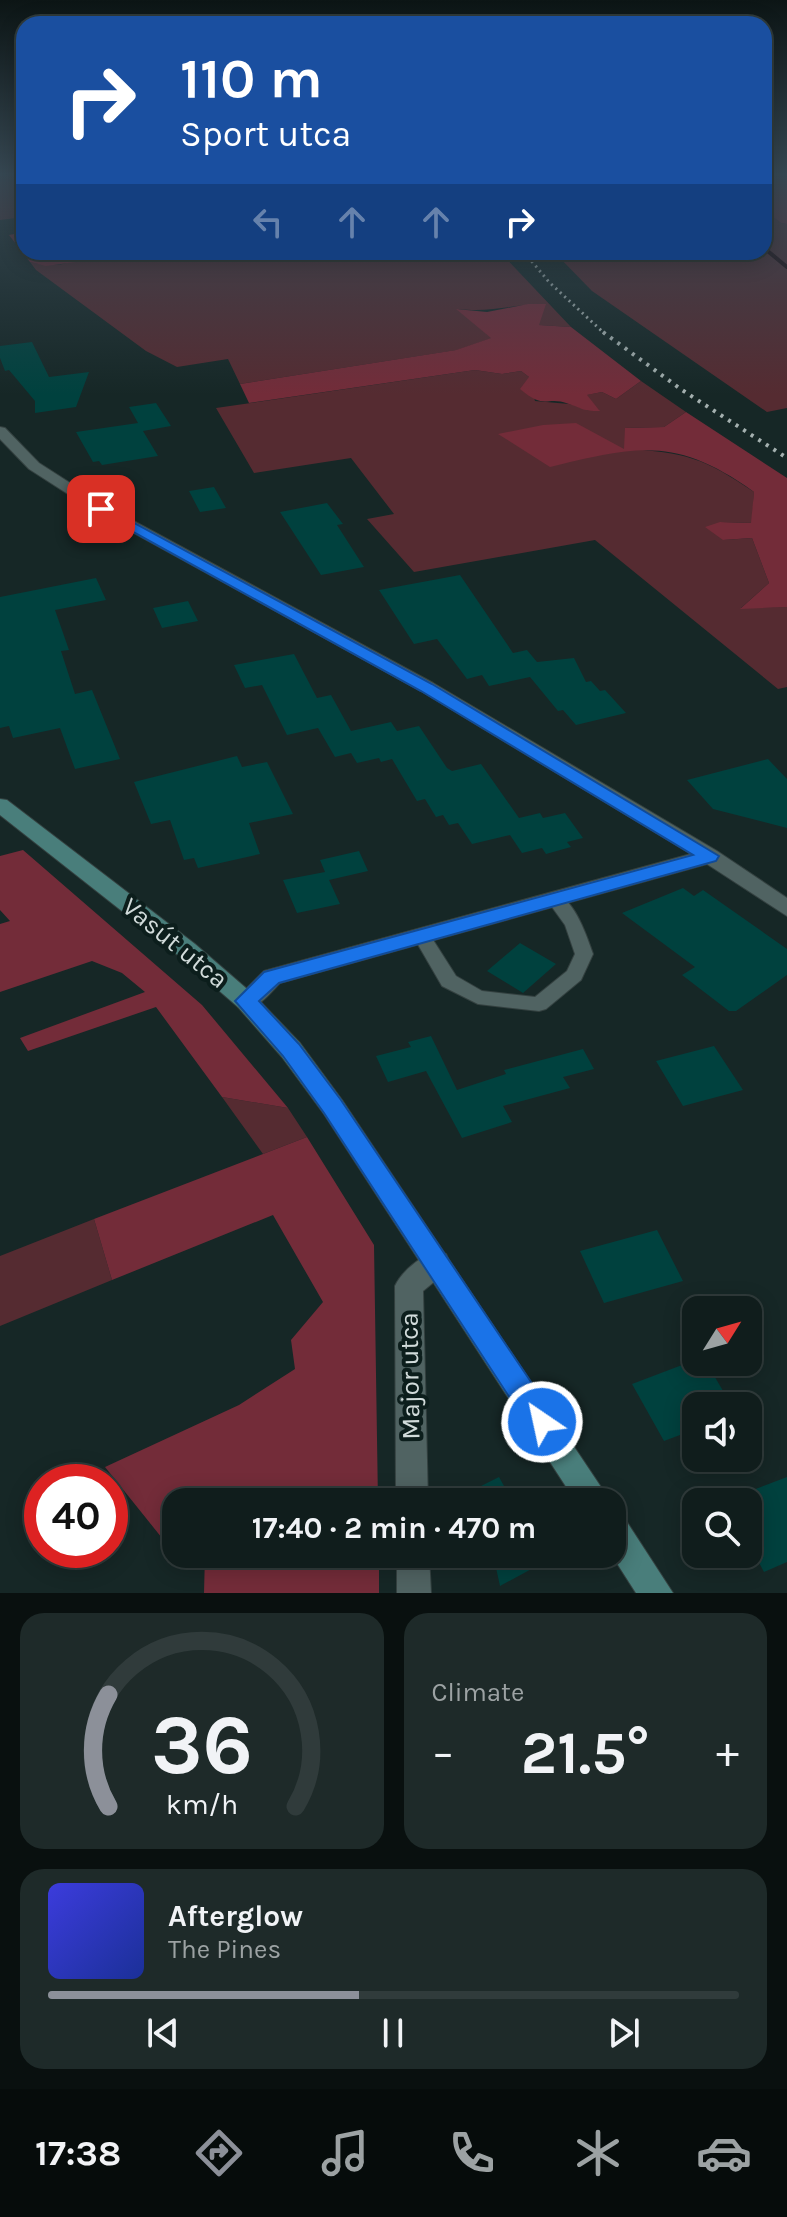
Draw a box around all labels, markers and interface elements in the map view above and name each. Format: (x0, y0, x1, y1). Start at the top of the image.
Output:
text: 110 m (180, 46, 323, 111)
icon: right (48, 48, 152, 152)
text: Sport utca (180, 113, 351, 155)
icon: left (246, 200, 290, 244)
icon: ahead (330, 200, 374, 244)
icon: ahead (414, 200, 458, 244)
icon: right (498, 200, 542, 244)
pin (67, 475, 135, 543)
icon: arrive (79, 487, 123, 531)
street label: Vasút utca (116, 891, 234, 995)
north arrow (682, 1296, 762, 1376)
map controls (682, 1296, 762, 1568)
street label: Major utca (393, 1312, 427, 1440)
position arrow (500, 1380, 584, 1464)
button: sound (682, 1392, 762, 1472)
speed limit sign: 40 (24, 1464, 128, 1568)
button: search (682, 1488, 762, 1568)
text: 17:40 · 2 min · 470 m (252, 1510, 536, 1546)
text: Climate (432, 1677, 524, 1708)
text: 36 (151, 1697, 253, 1794)
text: 21.5° (521, 1718, 650, 1788)
text: − (432, 1727, 455, 1778)
text: + (716, 1727, 739, 1778)
text: km/h (166, 1788, 238, 1821)
text: Afterglow (168, 1898, 303, 1934)
text: The Pines (168, 1934, 281, 1965)
icon: previous (141, 2011, 185, 2055)
icon: pause (371, 2011, 415, 2055)
icon: next (602, 2011, 646, 2055)
icon: directions (191, 2125, 247, 2181)
icon: music (317, 2125, 373, 2181)
icon: phone (444, 2125, 500, 2181)
icon: climate (570, 2125, 626, 2181)
icon: car (696, 2125, 752, 2181)
text: 17:38 (35, 2132, 121, 2174)

